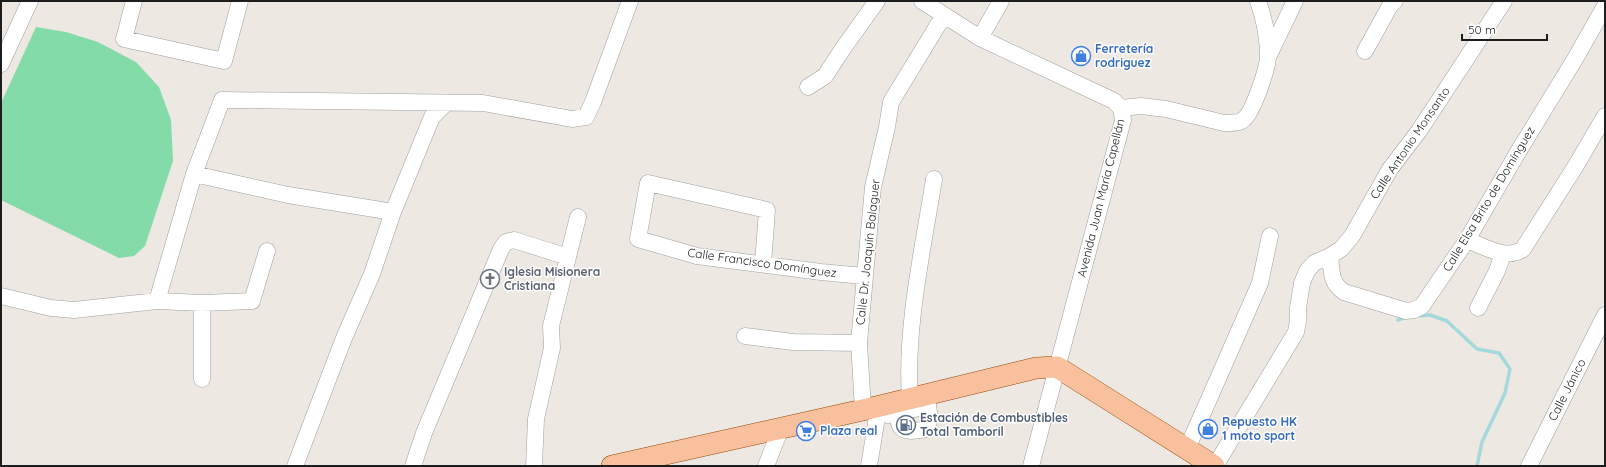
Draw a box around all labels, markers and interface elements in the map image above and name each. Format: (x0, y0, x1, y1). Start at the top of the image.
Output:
scale bar (1462, 16, 1547, 42)
text: 50 m (1468, 22, 1496, 37)
place label: Ferretería rodriguez (1095, 41, 1153, 70)
shop icon: Ferretería rodriguez (1070, 45, 1092, 67)
street label: Calle Antonio Monsanto (1367, 84, 1453, 202)
street label: Avenida Juan María Capellán (1074, 117, 1127, 279)
street label: Calle Elsa Brito de Domínguez (1439, 123, 1538, 274)
street label: Calle Dr. Joaquín Balaguer (852, 178, 883, 326)
street label: Calle Francisco Domínguez (687, 245, 838, 280)
place label: Iglesia Misionera Cristiana (504, 264, 600, 293)
church icon: Iglesia Misionera Cristiana (479, 268, 501, 290)
street label: Calle Jánico (1545, 356, 1589, 423)
place label: Estación de Combustibles Total Tamboril (920, 410, 1068, 439)
fuel station icon: Estación de Combustibles Total Tamboril (895, 414, 917, 436)
place label: Repuesto HK 1 moto sport (1222, 414, 1297, 443)
shop icon: Repuesto HK 1 moto sport (1197, 418, 1219, 440)
supermarket icon: Plaza real (795, 420, 817, 442)
place label: Plaza real (820, 423, 878, 438)

